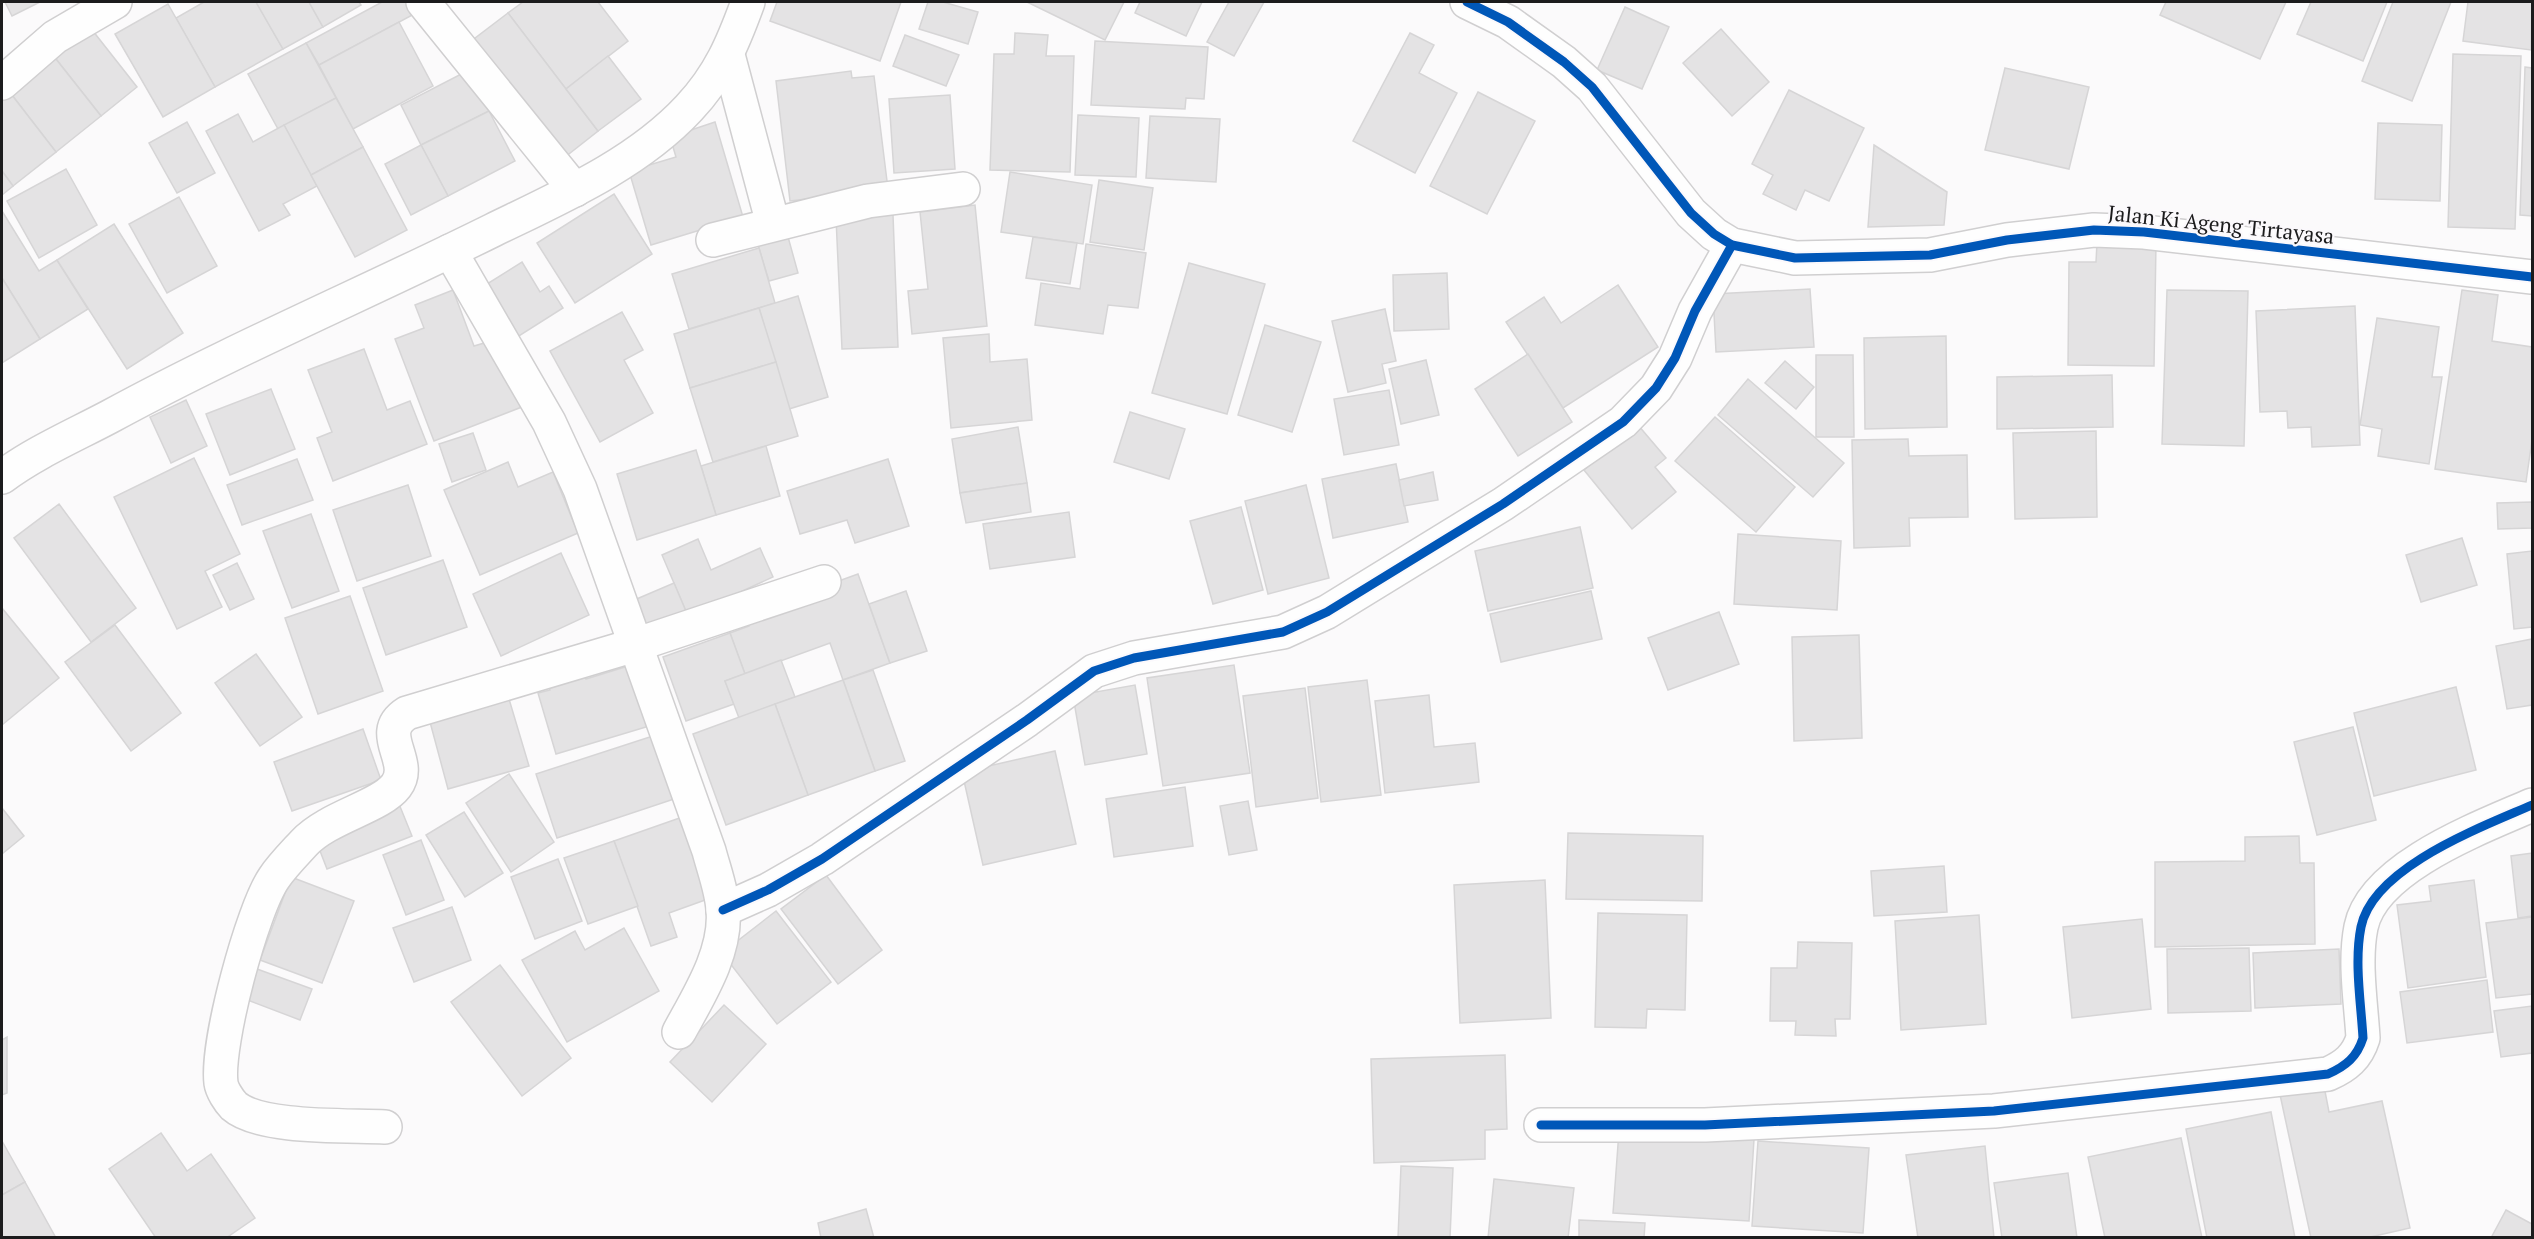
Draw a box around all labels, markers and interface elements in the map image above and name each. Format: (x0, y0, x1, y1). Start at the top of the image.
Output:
street label: Jalan Ki Ageng Tirtayasa (2107, 198, 2336, 250)

